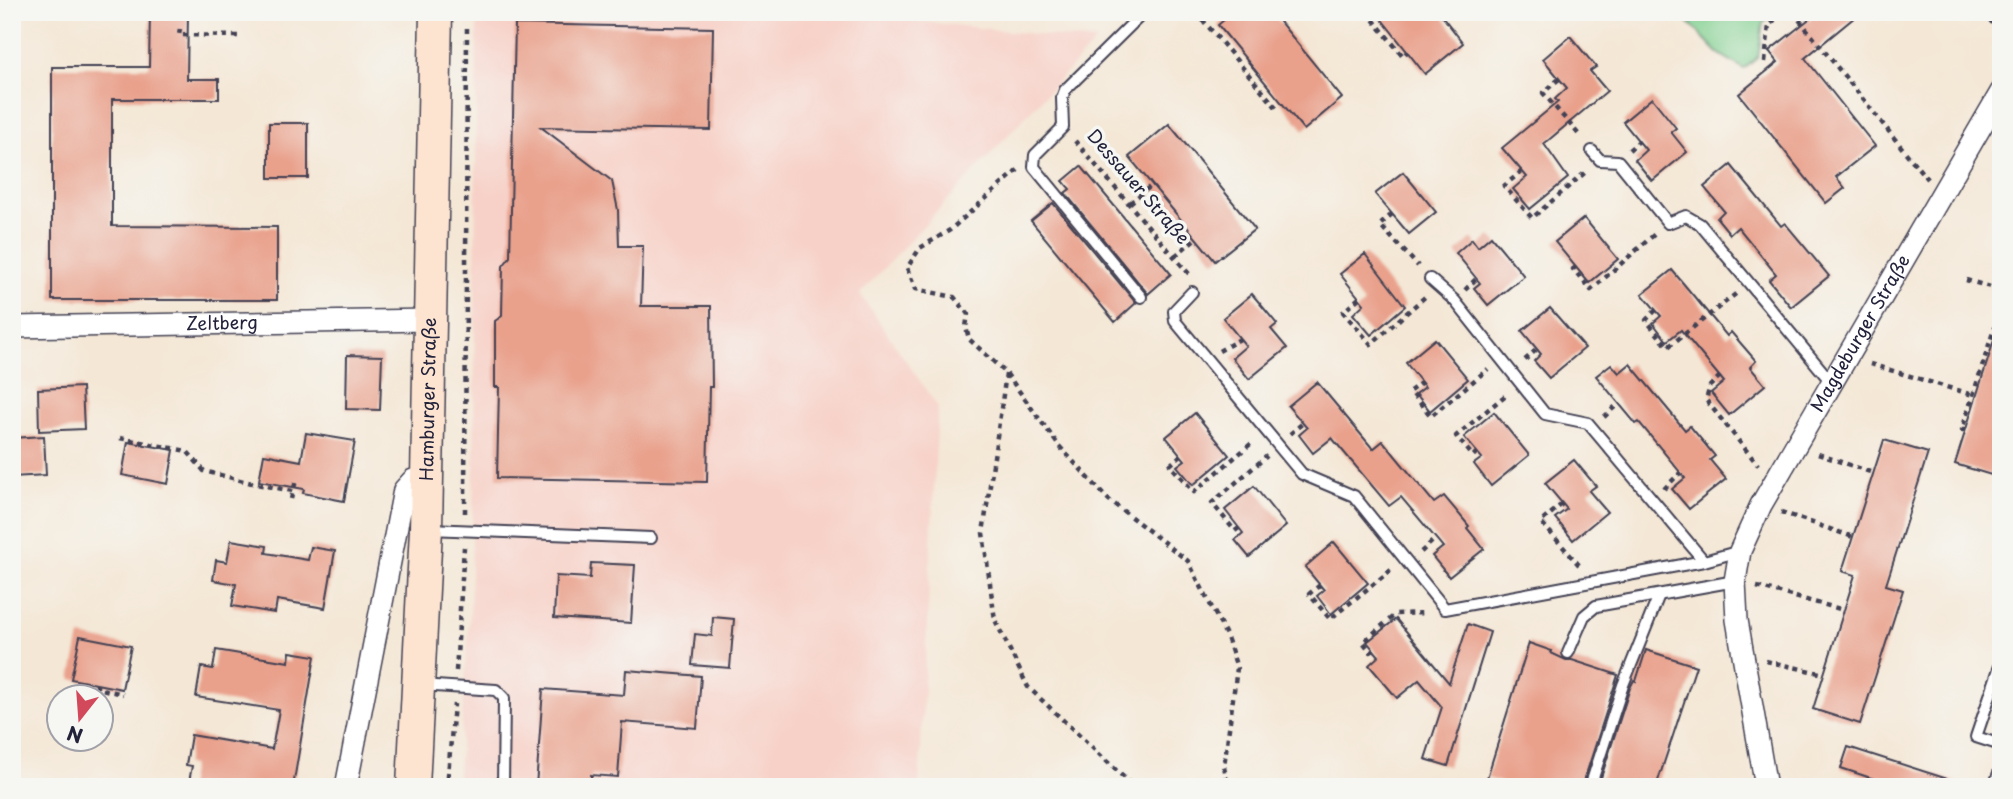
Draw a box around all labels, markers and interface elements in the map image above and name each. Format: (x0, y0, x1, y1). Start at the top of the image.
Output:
street label: Dessauer Straße (1081, 122, 1197, 250)
street label: Magdeburger Straße (1803, 249, 1916, 416)
street label: Zeltberg (186, 308, 258, 336)
street label: Hamburger Straße (412, 317, 442, 481)
north arrow (46, 684, 116, 754)
text: N (63, 720, 86, 751)

